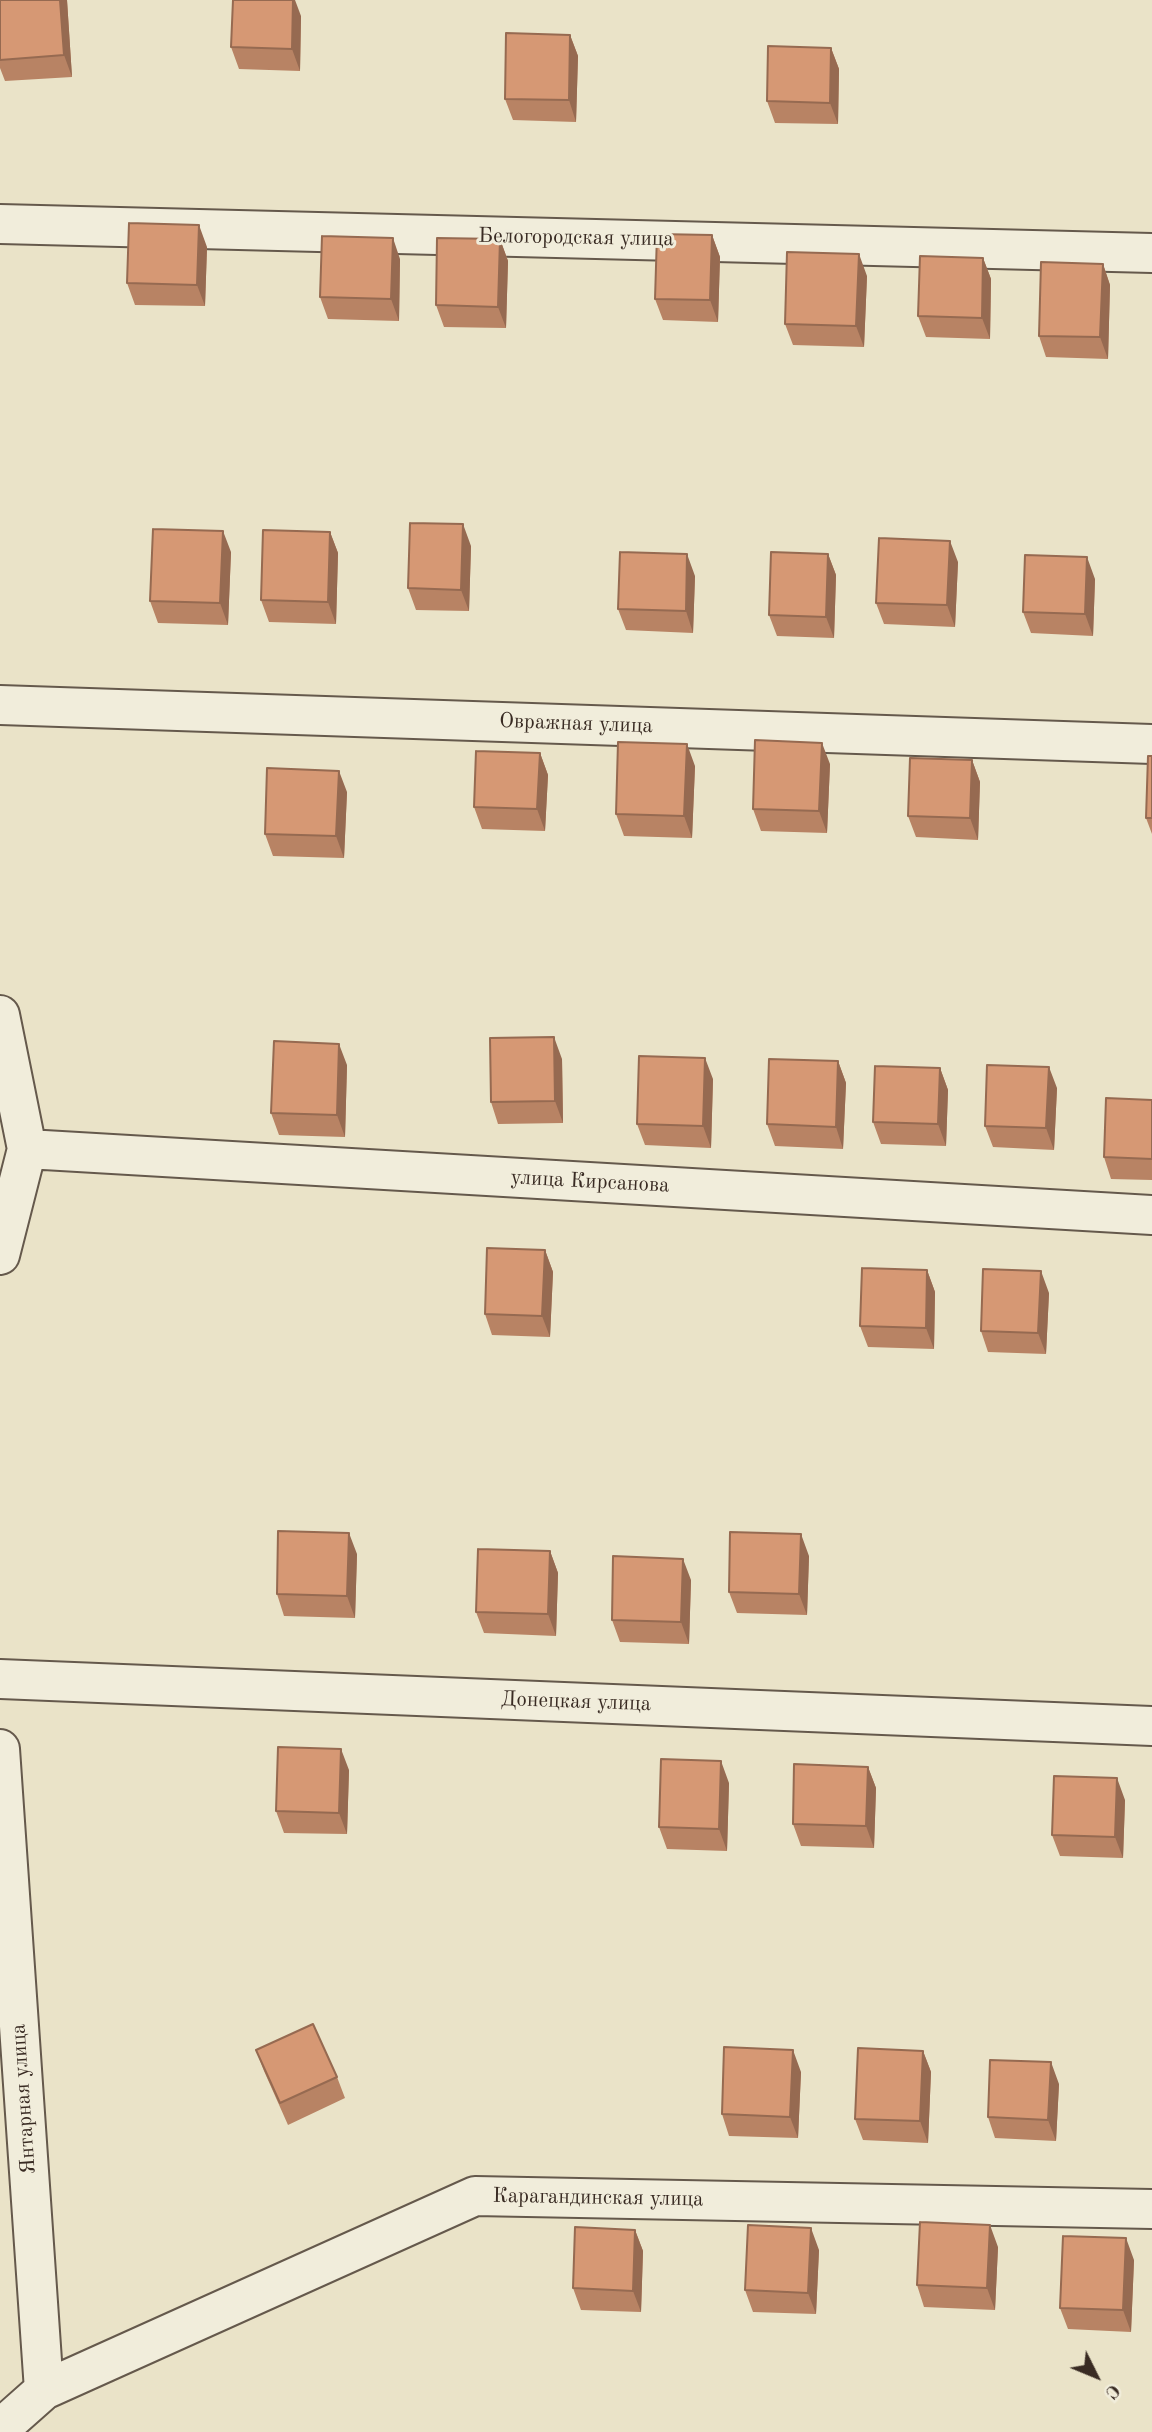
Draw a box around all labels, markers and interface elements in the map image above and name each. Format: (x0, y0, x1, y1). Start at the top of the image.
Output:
street label: Белогородская улица (478, 224, 674, 252)
street label: Овражная улица (499, 709, 653, 739)
street label: улица Кирсанова (510, 1165, 670, 1199)
street label: Донецкая улица (501, 1687, 651, 1717)
street label: Янтарная улица (6, 2023, 42, 2175)
street label: Карагандинская улица (492, 2184, 704, 2212)
north arrow (1061, 2341, 1131, 2411)
text: С (1101, 2380, 1123, 2402)

